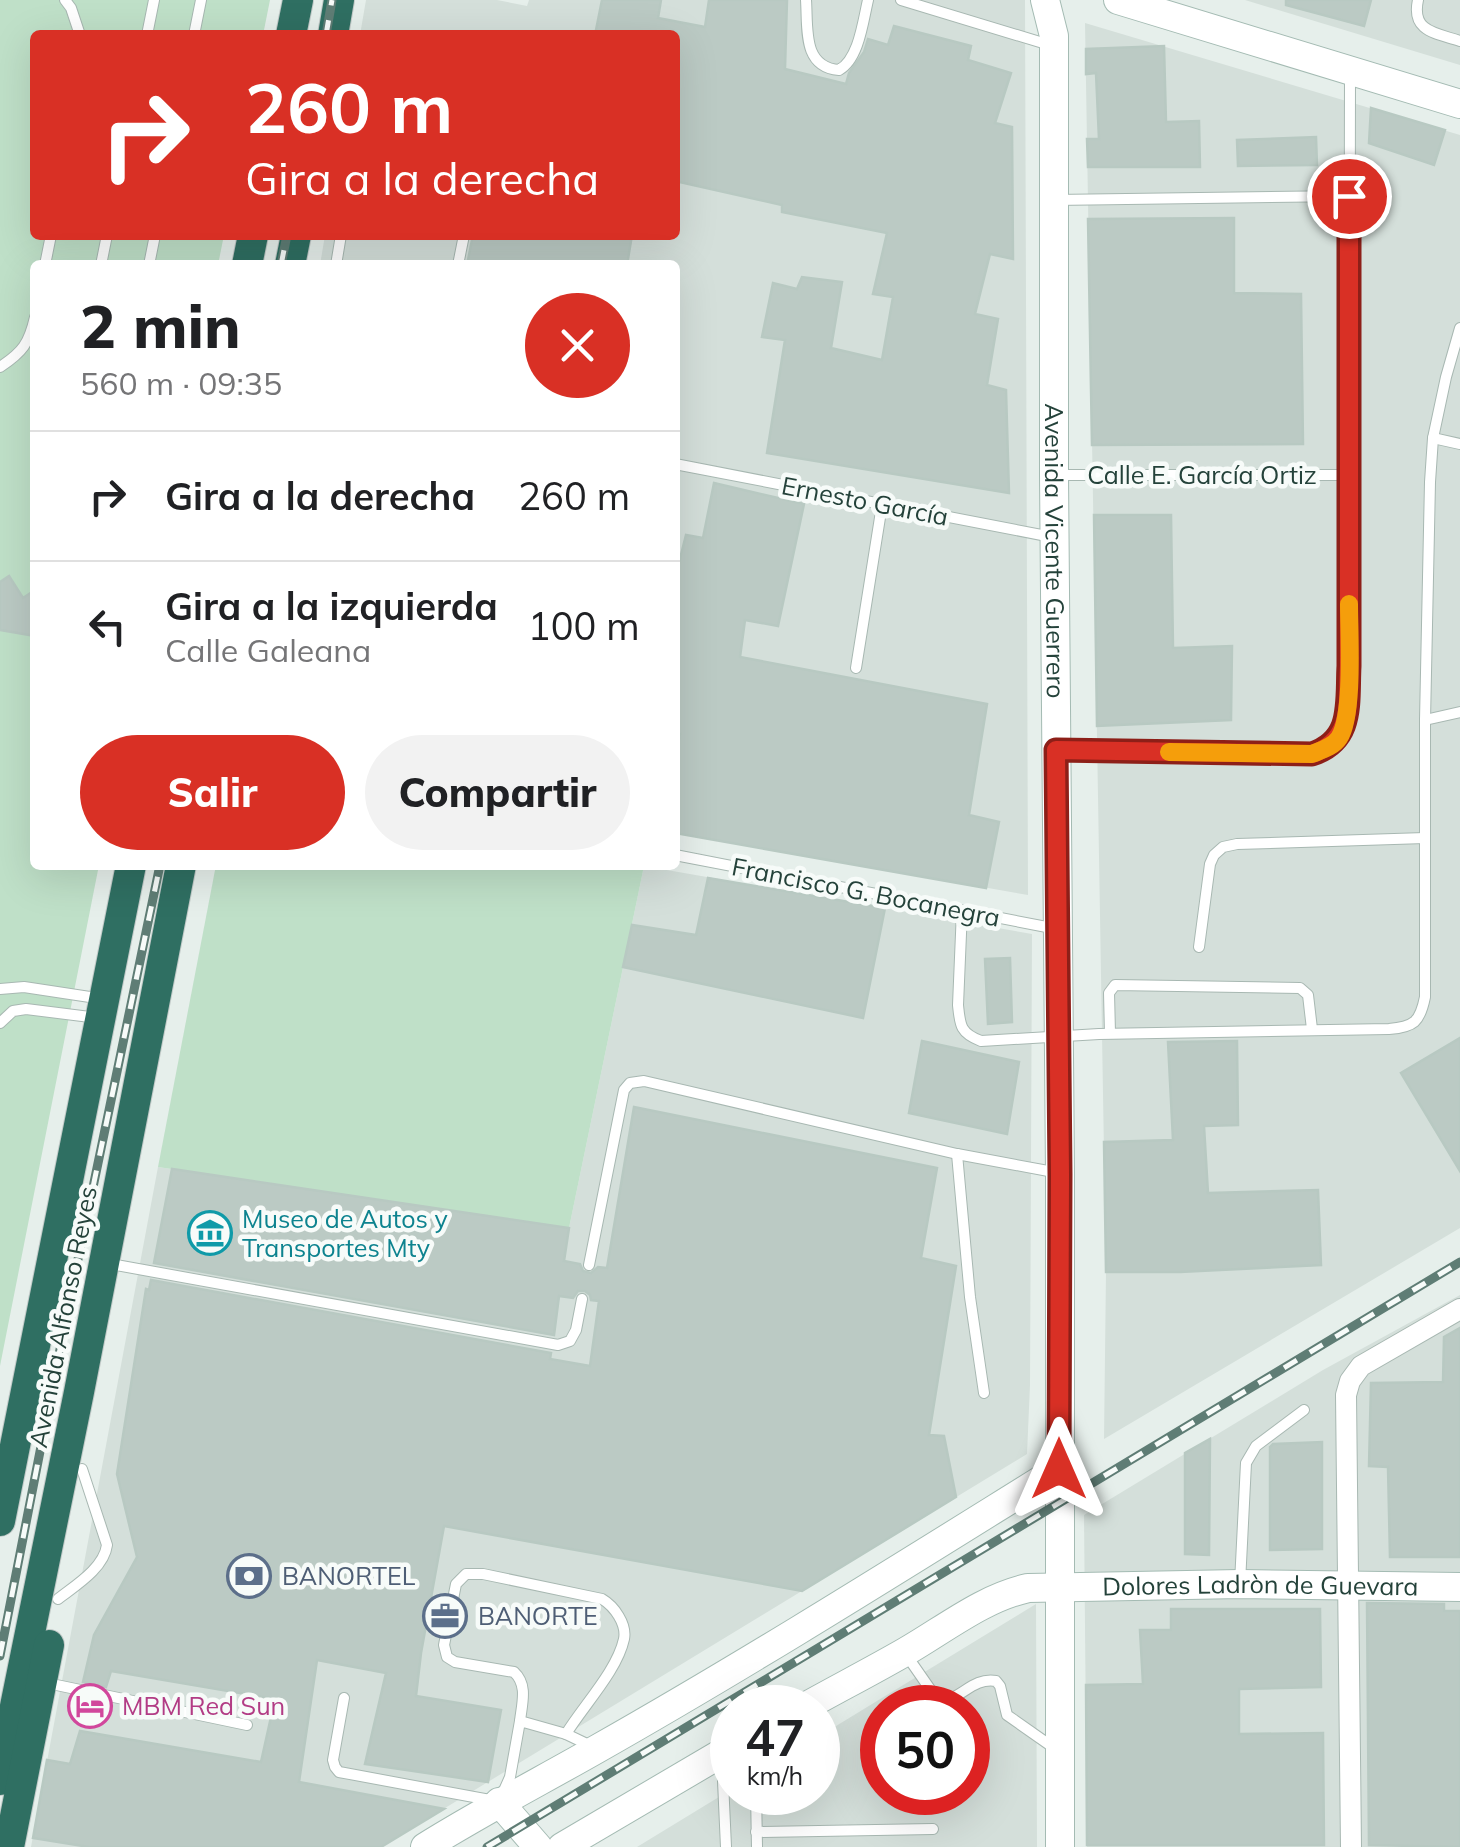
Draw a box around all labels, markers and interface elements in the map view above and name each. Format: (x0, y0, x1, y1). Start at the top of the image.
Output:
text: 260 m (245, 63, 453, 151)
icon: right (80, 70, 210, 200)
text: Gira a la derecha (245, 150, 599, 206)
pin (1307, 154, 1392, 239)
icon: arrive (1322, 169, 1377, 224)
text: 2 min (80, 288, 241, 363)
button: close (525, 293, 630, 398)
text: 560 m · 09:35 (80, 363, 282, 403)
street label: Avenida Vicente Guerrero (1039, 403, 1072, 699)
street label: Calle E. García Ortiz (1087, 459, 1317, 490)
icon: right (80, 469, 135, 524)
street label: Ernesto García (779, 469, 951, 532)
text: Gira a la derecha (165, 472, 475, 520)
text: 260 m (518, 472, 630, 520)
text: Gira a la izquierda (165, 582, 498, 630)
icon: left (80, 599, 135, 654)
text: 100 m (528, 602, 640, 650)
text: Calle Galeana (165, 630, 371, 670)
button: Salir (80, 735, 345, 850)
button: Compartir (365, 735, 630, 850)
street label: Francisco G. Bocanegra (729, 850, 1003, 933)
street label: Avenida Alfonso Reyes (22, 1184, 103, 1450)
place label: Museo de Autos y Transportes Mty (242, 1203, 448, 1263)
museum icon: Museo de Autos y Transportes Mty (187, 1210, 233, 1256)
position arrow (1007, 1417, 1111, 1521)
bank icon: BANORTEL (226, 1553, 272, 1599)
place label: BANORTEL (282, 1560, 416, 1591)
street label: Dolores Ladròn de Guevara (1102, 1568, 1419, 1602)
office icon: BANORTE (422, 1593, 468, 1639)
place label: BANORTE (478, 1600, 598, 1631)
hotel icon: MBM Red Sun (67, 1683, 113, 1729)
speed limit sign: 50 (860, 1685, 990, 1815)
place label: MBM Red Sun (122, 1690, 285, 1721)
text: 47 (745, 1706, 805, 1769)
text: km/h (747, 1760, 803, 1791)

